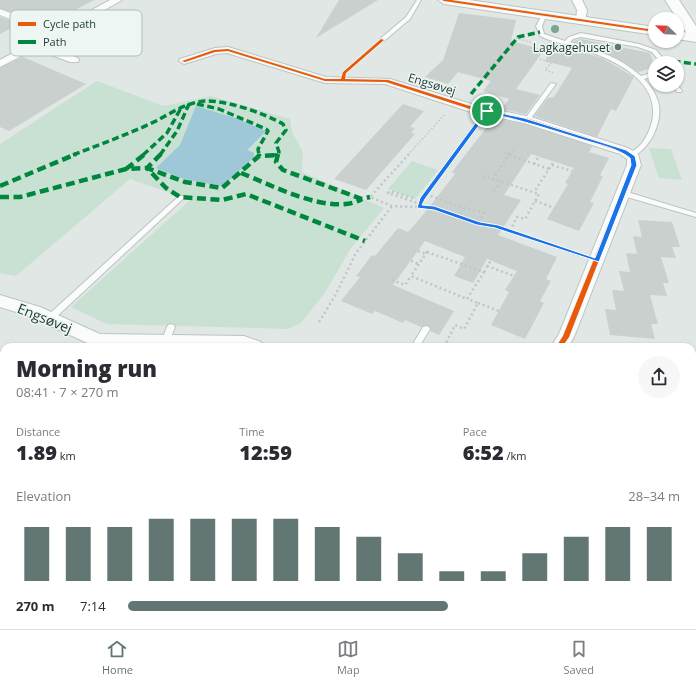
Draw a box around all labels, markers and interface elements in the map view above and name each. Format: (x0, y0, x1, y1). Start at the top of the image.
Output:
legend (10, 10, 142, 56)
north arrow (648, 12, 684, 48)
map controls (648, 12, 684, 92)
text: Cycle path (43, 16, 96, 31)
text: Path (43, 34, 66, 49)
place label: Lagkagehuset (533, 39, 610, 56)
marker: Lagkagehuset (613, 42, 623, 52)
button: layers (648, 56, 684, 92)
street label: Engsøvej (406, 69, 458, 99)
pin (470, 94, 504, 128)
icon: arrive (476, 100, 498, 122)
street label: Engsøvej (15, 298, 75, 338)
text: Morning run (16, 353, 157, 383)
button: share (638, 356, 680, 398)
text: 08:41 · 7 × 270 m (16, 383, 119, 401)
text: Distance (16, 424, 60, 439)
text: Time (239, 424, 265, 439)
text: Pace (463, 424, 487, 439)
text: 1.89 (16, 439, 57, 466)
text: 12:59 (239, 439, 292, 466)
text: 6:52 (463, 439, 504, 466)
text: km (57, 448, 76, 463)
text: /km (504, 448, 526, 463)
text: Elevation (16, 487, 71, 505)
text: 28–34 m (628, 487, 680, 505)
text: 270 m (16, 597, 54, 615)
text: 7:14 (80, 597, 106, 615)
tab: Home (102, 638, 133, 677)
tab: Map (337, 638, 360, 677)
tab: Saved (563, 638, 594, 677)

